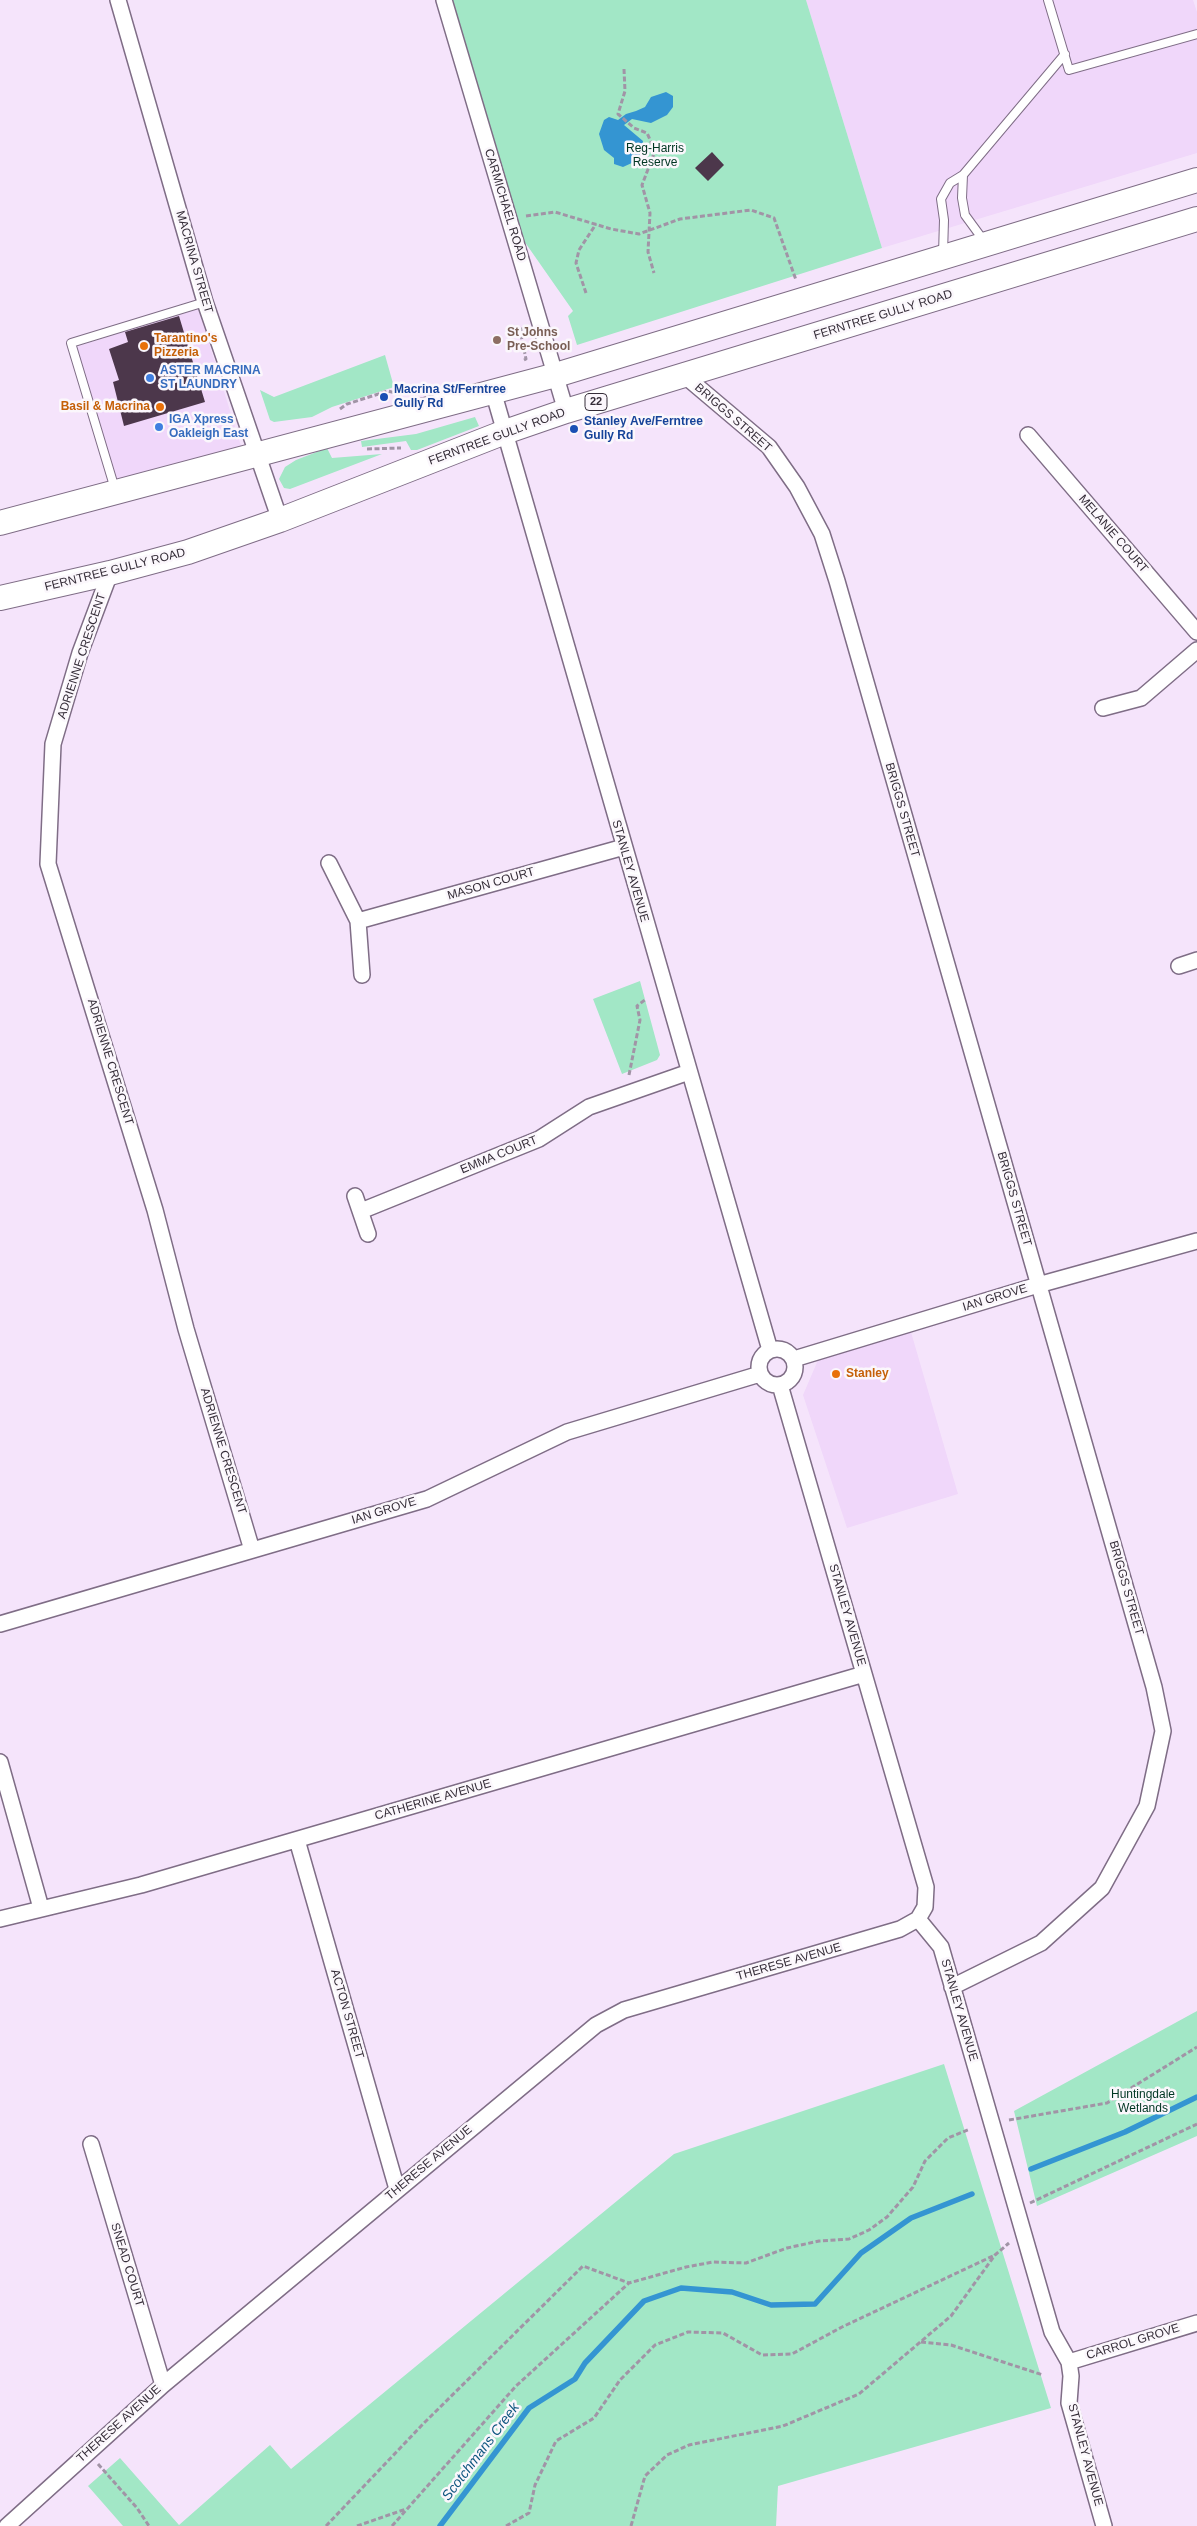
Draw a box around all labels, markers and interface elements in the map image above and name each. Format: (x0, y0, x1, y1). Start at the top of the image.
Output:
park label: Reg-Harris Reserve (626, 142, 684, 170)
street label: CARMICHAEL ROAD (481, 147, 529, 263)
street label: MACRINA STREET (172, 209, 216, 315)
street label: FERNTREE GULLY ROAD (812, 287, 954, 343)
place label: St Johns Pre-School (507, 326, 570, 354)
place label: Tarantino's Pizzeria (154, 332, 217, 360)
marker: St Johns Pre-School (491, 334, 503, 346)
marker: Tarantino's Pizzeria (138, 340, 150, 352)
place label: ASTER MACRINA ST LAUNDRY (160, 364, 261, 392)
marker: ASTER MACRINA ST LAUNDRY (144, 372, 156, 384)
street label: BRIGGS STREET (692, 381, 774, 455)
place label: Macrina St/Ferntree Gully Rd (394, 383, 506, 411)
marker: Macrina St/Ferntree Gully Rd (378, 391, 390, 403)
road number: 22 (585, 394, 607, 411)
place label: Basil & Macrina (61, 400, 150, 414)
marker: Basil & Macrina (154, 401, 166, 413)
street label: FERNTREE GULLY ROAD (427, 406, 567, 468)
place label: IGA Xpress Oakleigh East (169, 413, 248, 441)
place label: Stanley Ave/Ferntree Gully Rd (584, 415, 703, 443)
marker: IGA Xpress Oakleigh East (153, 421, 165, 433)
marker: Stanley Ave/Ferntree Gully Rd (568, 423, 580, 435)
street label: MELANIE COURT (1075, 492, 1151, 576)
street label: FERNTREE GULLY ROAD (43, 546, 187, 594)
street label: ADRIENNE CRESCENT (55, 591, 109, 721)
street label: BRIGGS STREET (882, 761, 922, 859)
street label: STANLEY AVENUE (609, 818, 651, 924)
street label: MASON COURT (446, 865, 536, 903)
street label: ADRIENNE CRESCENT (84, 997, 136, 1127)
street label: EMMA COURT (458, 1133, 540, 1177)
street label: BRIGGS STREET (994, 1150, 1034, 1248)
street label: IAN GROVE (961, 1281, 1029, 1315)
place label: Stanley (846, 1367, 889, 1381)
marker: Stanley (830, 1368, 842, 1380)
street label: ADRIENNE CRESCENT (197, 1386, 249, 1516)
street label: IAN GROVE (350, 1494, 418, 1528)
street label: BRIGGS STREET (1106, 1539, 1146, 1637)
street label: STANLEY AVENUE (826, 1562, 868, 1668)
street label: CATHERINE AVENUE (373, 1777, 493, 1823)
street label: THERESE AVENUE (735, 1940, 843, 1984)
street label: STANLEY AVENUE (938, 1957, 980, 2063)
street label: ACTON STREET (327, 1968, 367, 2060)
park label: Huntingdale Wetlands (1111, 2088, 1175, 2116)
street label: THERESE AVENUE (383, 2123, 475, 2203)
street label: SNEAD COURT (107, 2221, 147, 2309)
street label: CARROL GROVE (1085, 2321, 1181, 2363)
street label: THERESE AVENUE (74, 2382, 164, 2466)
water label: Scotchmans Creek (439, 2400, 523, 2504)
street label: STANLEY AVENUE (1064, 2402, 1106, 2508)

